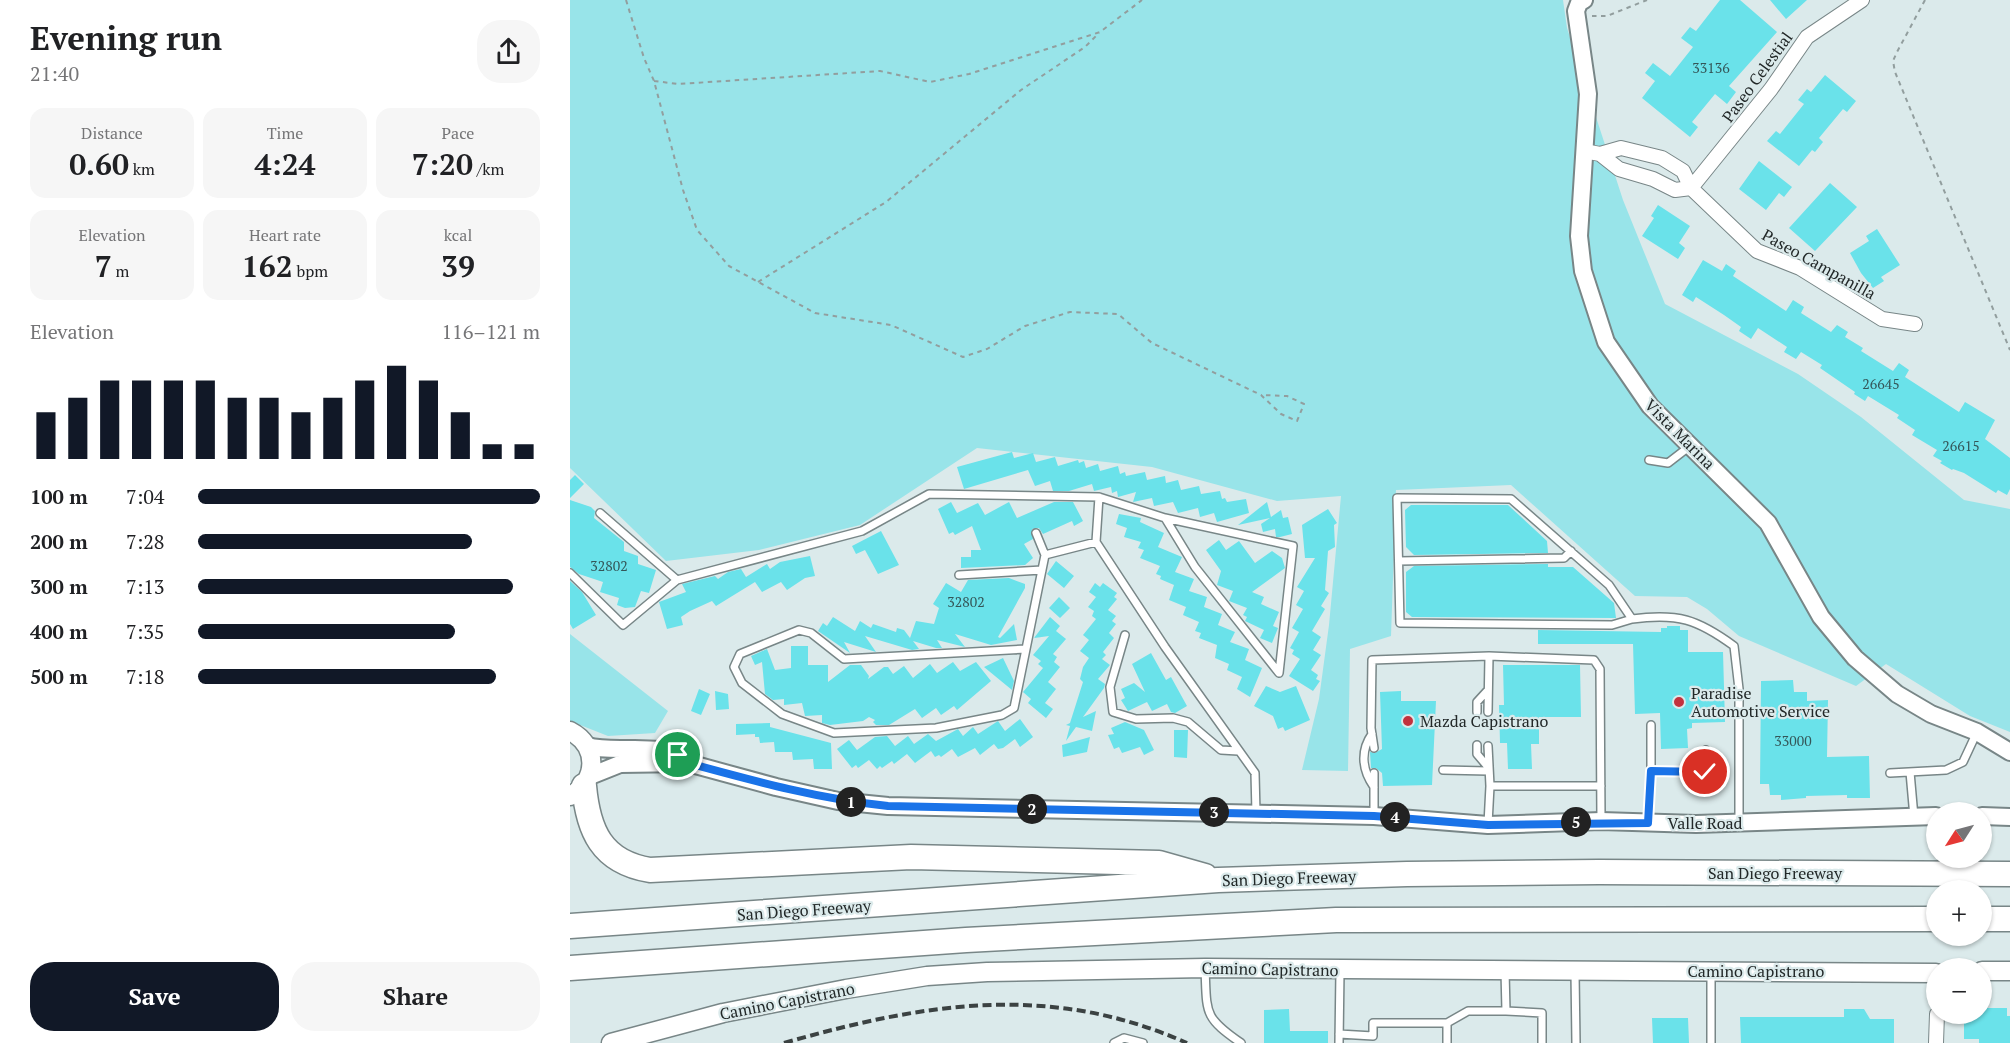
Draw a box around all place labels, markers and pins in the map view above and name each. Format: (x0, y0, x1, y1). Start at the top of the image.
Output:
place label: Paradise Automotive Service (1691, 682, 1830, 722)
marker: Paradise Automotive Service (1672, 695, 1686, 709)
place label: Mazda Capistrano (1420, 710, 1548, 732)
marker: Mazda Capistrano (1401, 714, 1415, 728)
pin (652, 729, 703, 780)
pin (1679, 746, 1730, 797)
pin: 1 (836, 787, 866, 817)
pin: 2 (1017, 794, 1047, 824)
pin: 3 (1199, 797, 1229, 827)
pin: 4 (1380, 802, 1410, 832)
pin: 5 (1561, 807, 1591, 837)

